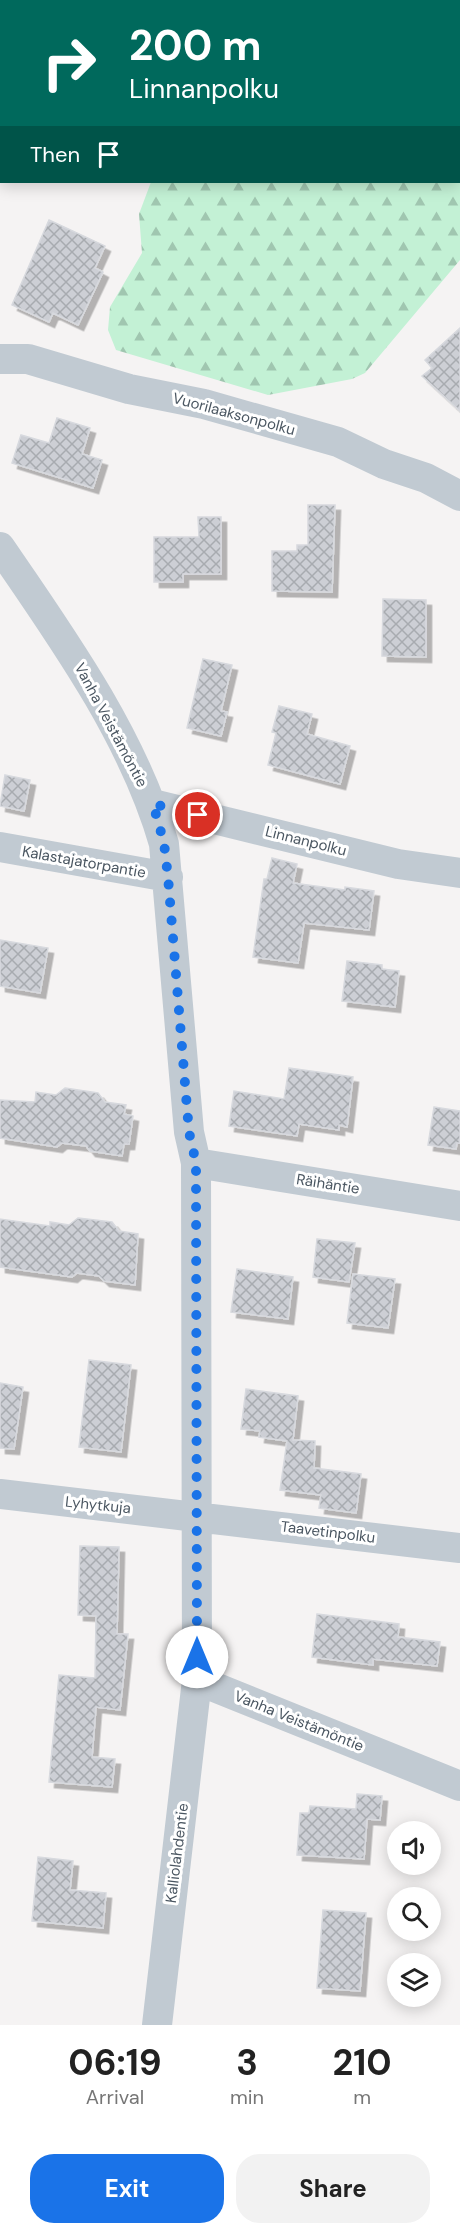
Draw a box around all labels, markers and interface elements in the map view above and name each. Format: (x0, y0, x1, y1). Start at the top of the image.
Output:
text: 200 m (129, 18, 262, 73)
icon: right (30, 24, 108, 102)
text: Linnanpolku (129, 71, 279, 106)
icon: arrive (92, 138, 125, 171)
text: Then (30, 140, 80, 169)
street label: Vuorilaaksonpolku (171, 388, 297, 440)
street label: Vanha Veistämöntie (70, 659, 152, 791)
pin (172, 789, 223, 840)
icon: arrive (181, 798, 214, 831)
street label: Linnanpolku (263, 821, 349, 861)
street label: Kalastajatorpantie (21, 841, 147, 883)
street label: Räihäntie (295, 1169, 361, 1199)
street label: Lyhytkuja (64, 1492, 132, 1518)
street label: Taavetinpolku (280, 1516, 376, 1548)
position arrow (165, 1625, 229, 1689)
street label: Vanha Veistämöntie (231, 1686, 367, 1756)
street label: Kalliolahdentie (161, 1802, 193, 1904)
map controls (387, 1821, 441, 2007)
button: sound (387, 1821, 441, 1875)
button: search (387, 1887, 441, 1941)
button: layers (387, 1953, 441, 2007)
text: 06:19 (68, 2039, 162, 2086)
text: 3 (236, 2039, 258, 2086)
text: 210 (332, 2039, 392, 2086)
text: Arrival (86, 2084, 144, 2110)
text: min (230, 2084, 264, 2110)
text: m (353, 2084, 371, 2110)
button: Exit (30, 2154, 224, 2223)
button: Share (236, 2154, 430, 2223)

